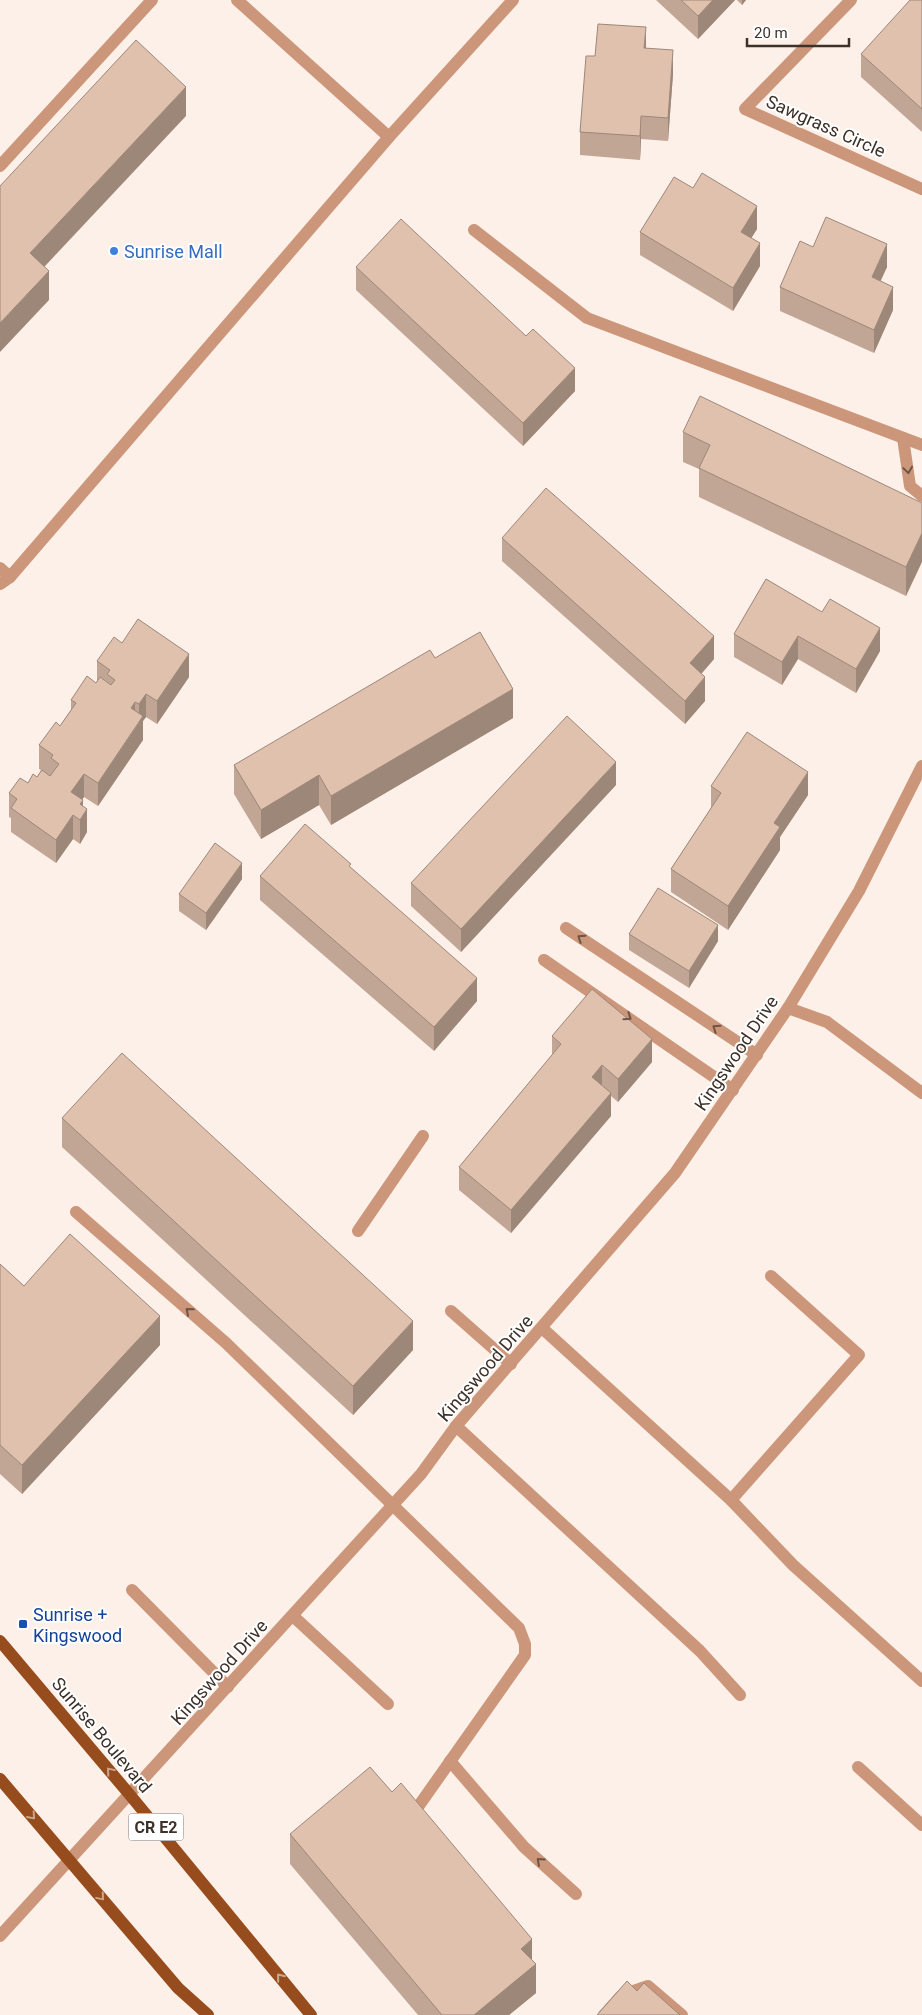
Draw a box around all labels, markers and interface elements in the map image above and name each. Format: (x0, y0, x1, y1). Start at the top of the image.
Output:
scale bar (747, 15, 850, 47)
text: 20 m (754, 24, 788, 42)
street label: Sawgrass Circle (763, 90, 889, 162)
place label: Sunrise Mall (124, 241, 223, 262)
marker: Sunrise Mall (108, 245, 120, 257)
one-way arrow (902, 465, 912, 474)
one-way arrow (577, 935, 587, 944)
street label: Kingswood Drive (690, 992, 782, 1114)
one-way arrow (622, 1011, 631, 1020)
one-way arrow (712, 1025, 722, 1034)
one-way arrow (185, 1308, 194, 1317)
street label: Kingswood Drive (433, 1310, 537, 1426)
place label: Sunrise + Kingswood (33, 1604, 122, 1646)
street label: Kingswood Drive (166, 1615, 272, 1729)
marker: Sunrise + Kingswood (17, 1618, 29, 1630)
street label: Sunrise Boulevard (48, 1673, 156, 1797)
one-way arrow (107, 1768, 115, 1777)
one-way arrow (26, 1810, 35, 1819)
road number: CR E2 (128, 1814, 184, 1840)
one-way arrow (537, 1858, 546, 1867)
one-way arrow (95, 1891, 104, 1900)
one-way arrow (276, 1974, 285, 1983)

